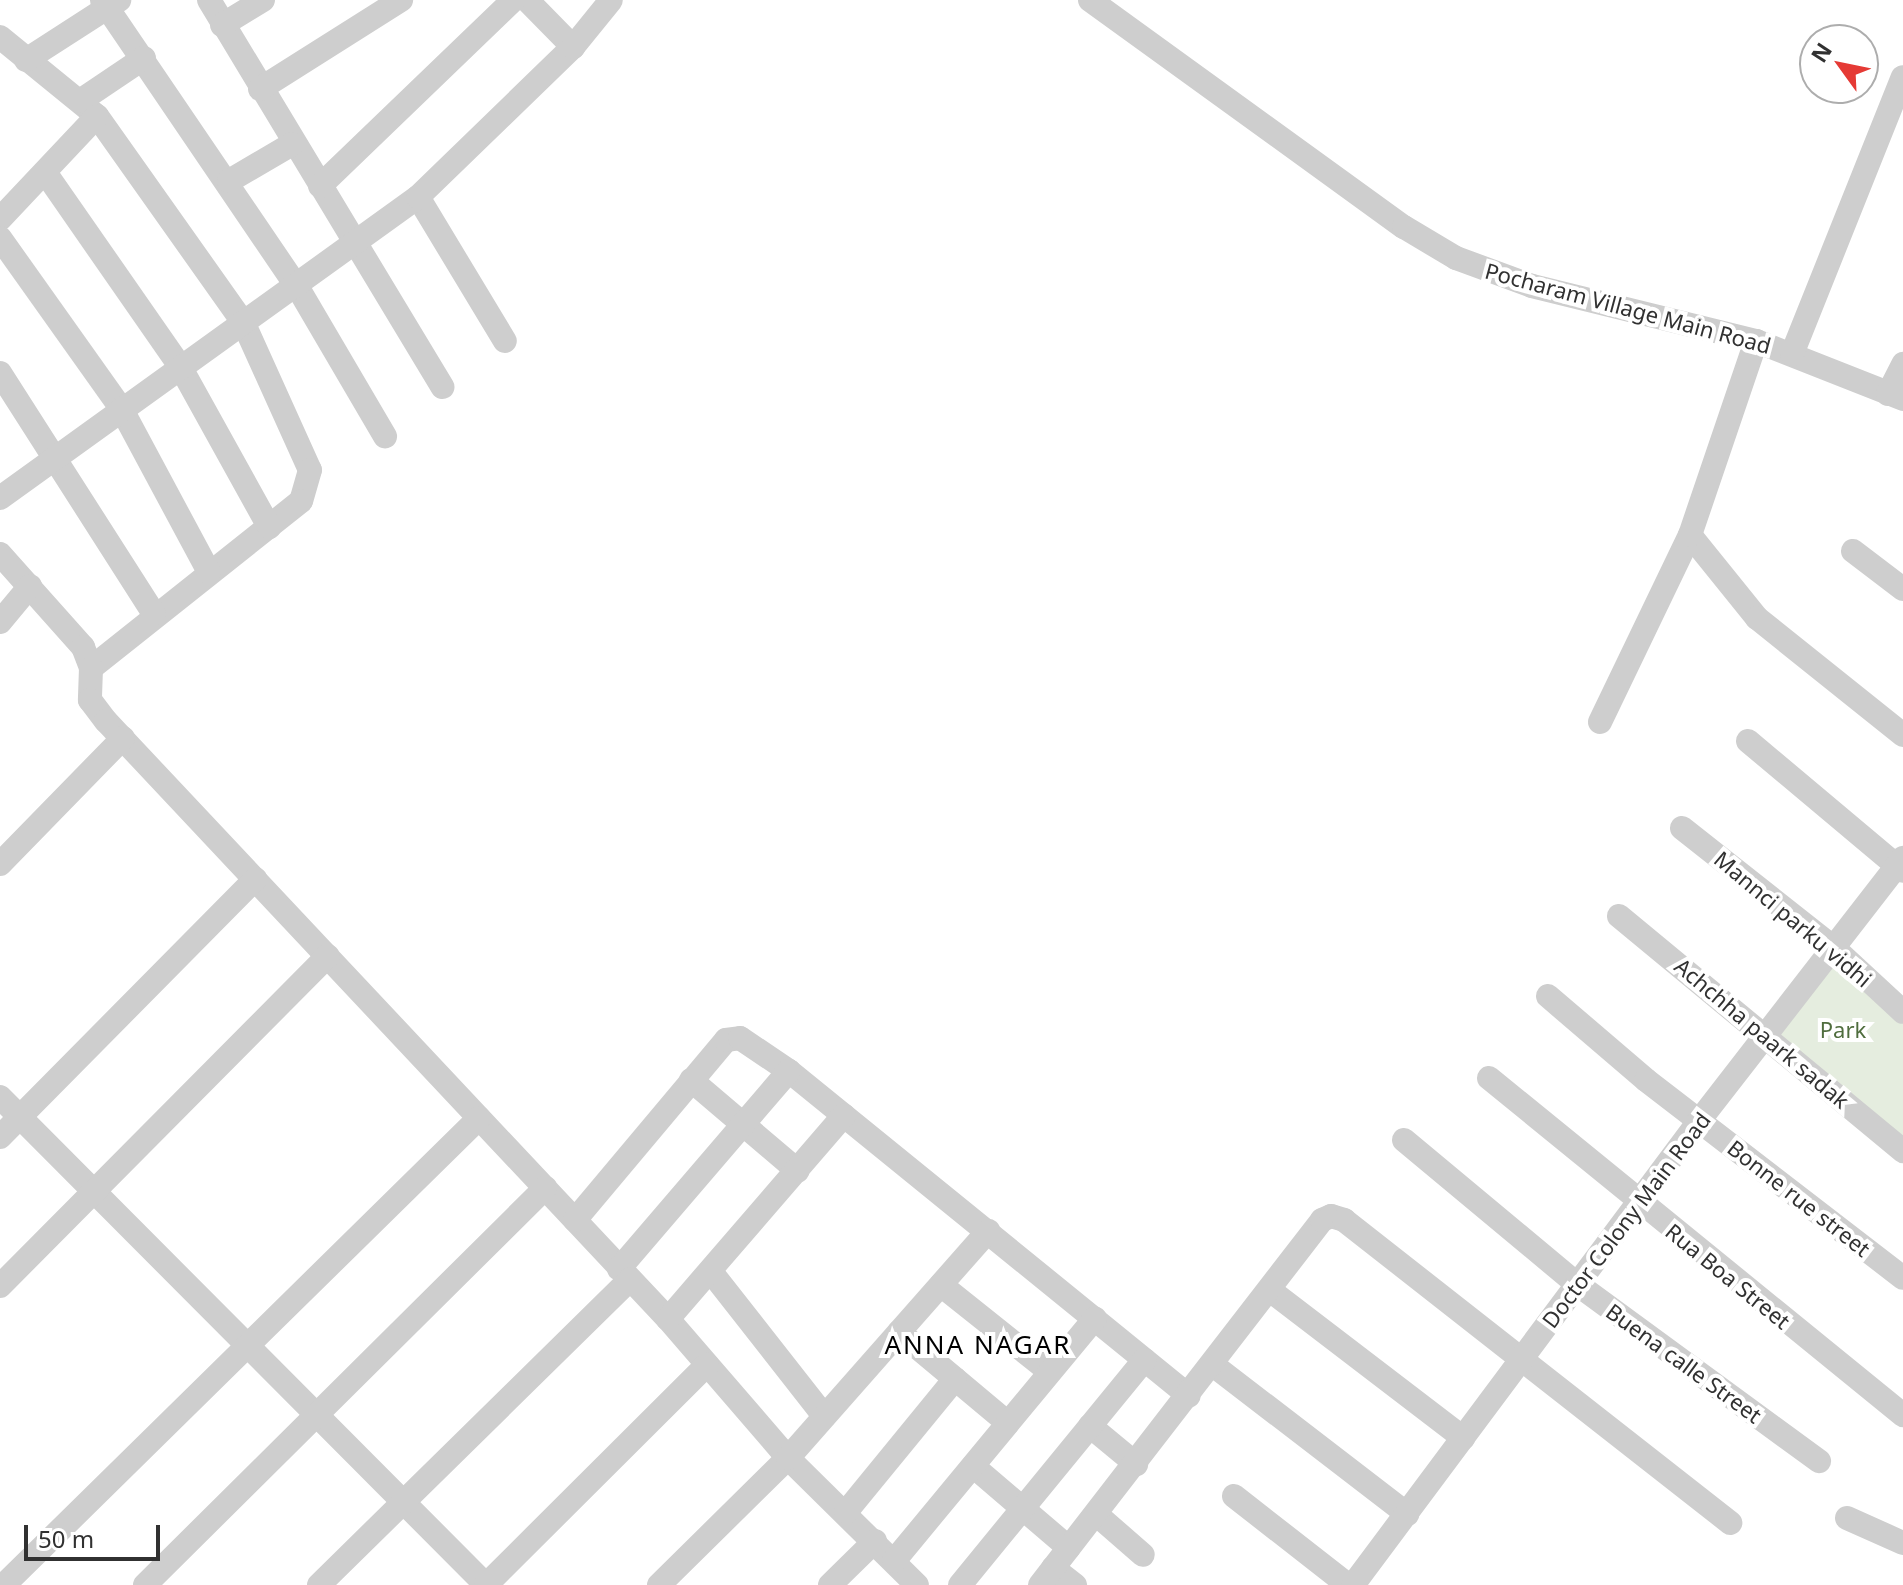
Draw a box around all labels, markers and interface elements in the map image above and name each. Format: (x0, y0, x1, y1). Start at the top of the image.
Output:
north arrow (1799, 24, 1879, 104)
text: N (1803, 36, 1838, 68)
street label: Pocharam Village Main Road (1482, 257, 1774, 359)
street label: Mannci parku vidhi (1709, 846, 1877, 992)
street label: Achchha paark sadak (1670, 952, 1854, 1114)
park label: Park (1820, 1017, 1866, 1043)
street label: Doctor Colony Main Road (1536, 1107, 1716, 1333)
street label: Bonne rue street (1722, 1134, 1876, 1262)
street label: Rua Boa Street (1660, 1218, 1796, 1334)
street label: Buena calle Street (1601, 1298, 1767, 1428)
district label: ANNA NAGAR (884, 1329, 1072, 1361)
scale bar (28, 1509, 164, 1559)
text: 50 m (38, 1522, 94, 1555)

